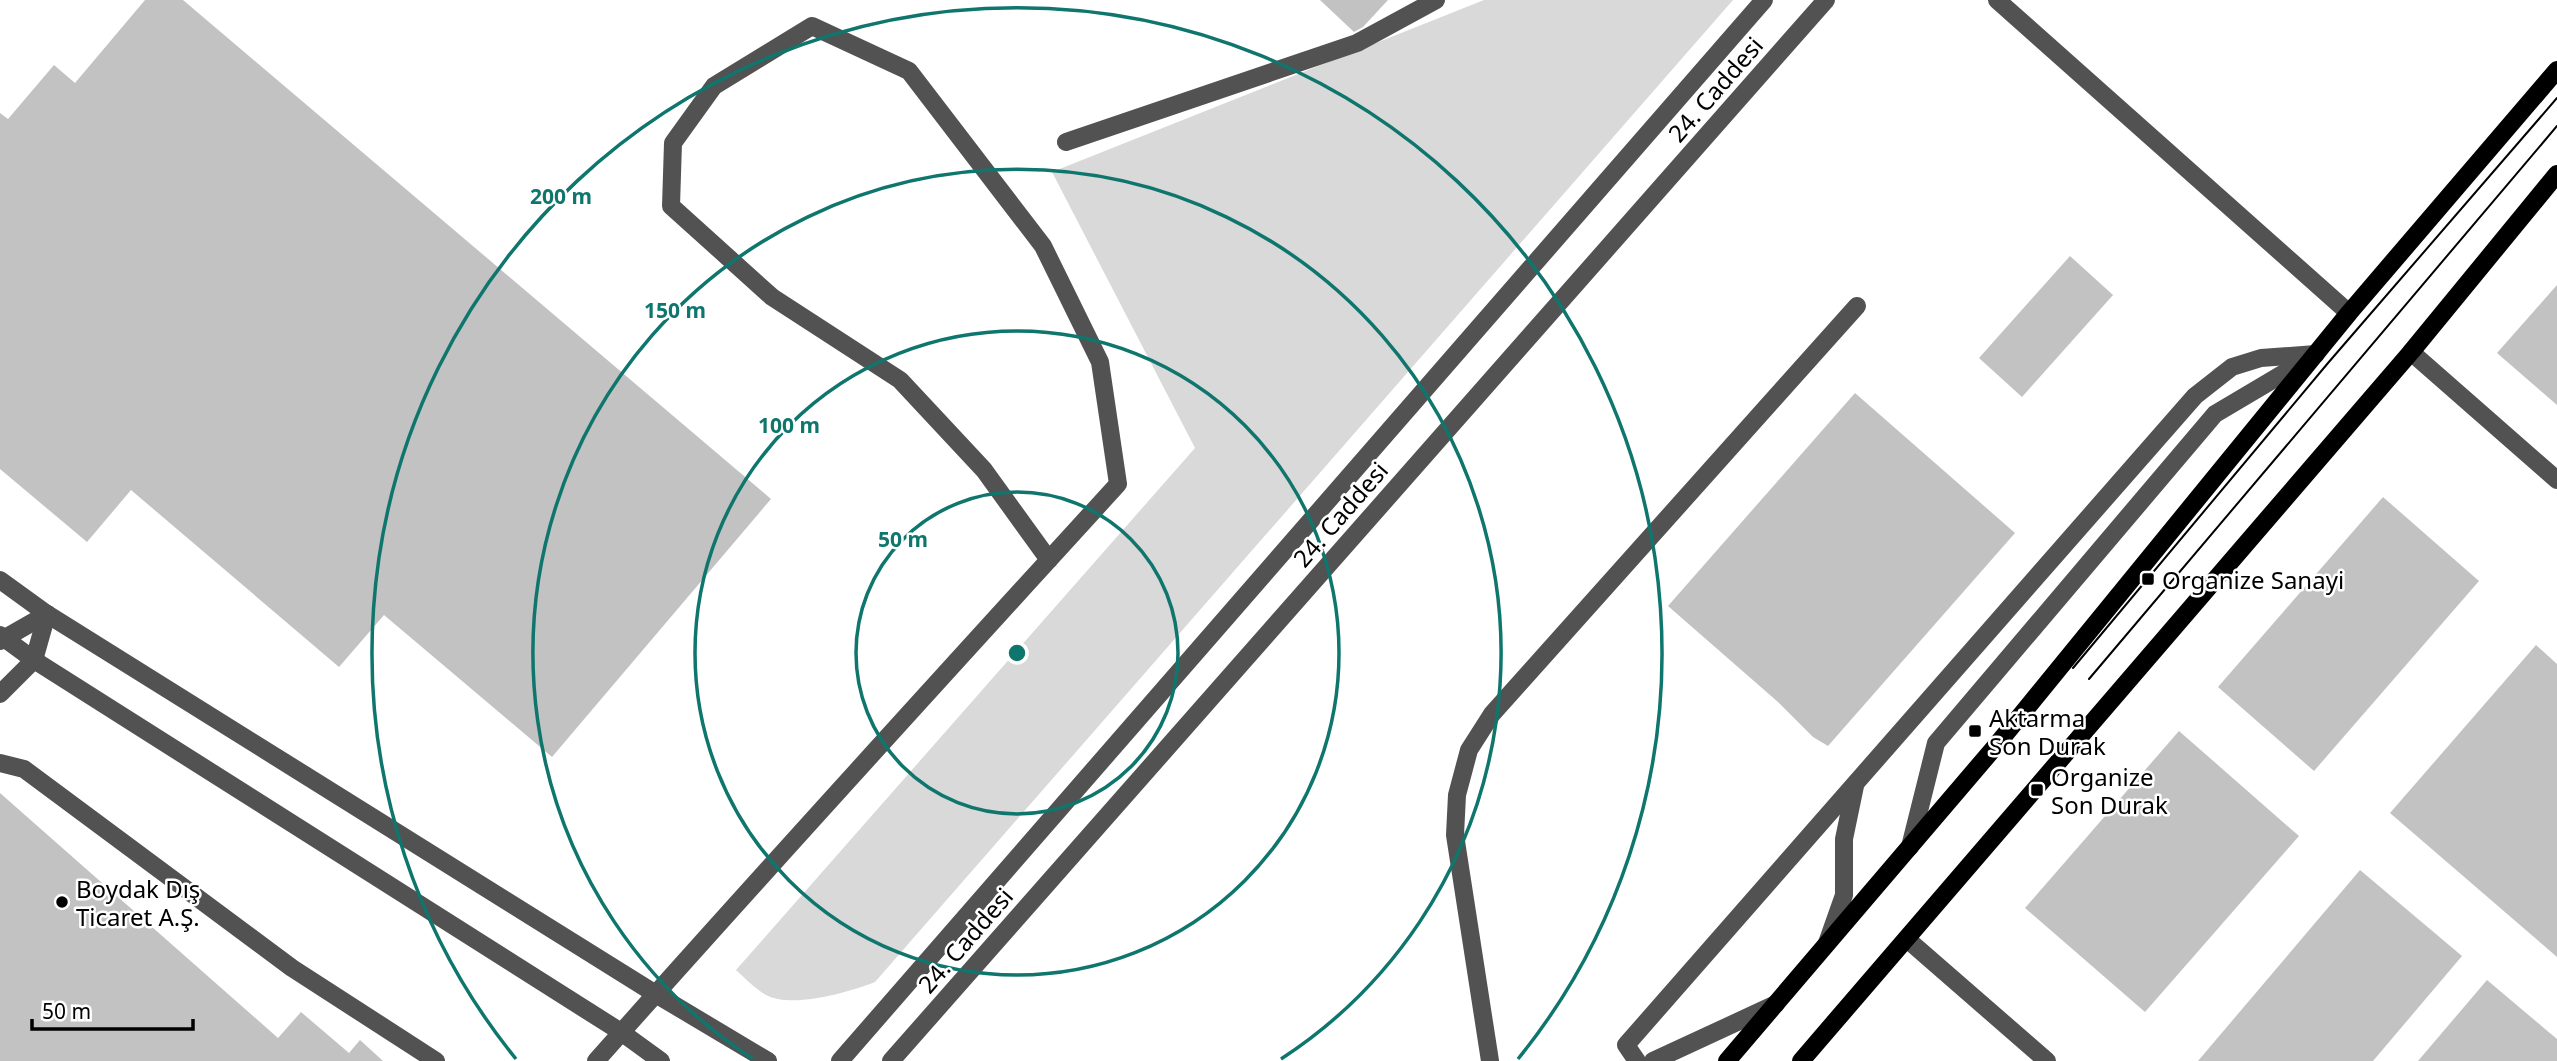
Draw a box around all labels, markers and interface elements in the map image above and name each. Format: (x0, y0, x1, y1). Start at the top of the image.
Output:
street label: 24. Caddesi (1660, 29, 1770, 149)
text: 200 m (530, 182, 592, 210)
text: 150 m (644, 296, 706, 324)
text: 100 m (758, 411, 820, 439)
street label: 24. Caddesi (1285, 454, 1395, 574)
text: 50 m (878, 525, 928, 553)
place label: Organize Sanayi (2162, 563, 2344, 596)
marker: Organize Sanayi (2140, 571, 2156, 587)
centre of rings (1005, 641, 1029, 665)
place label: Aktarma Son Durak (1989, 701, 2106, 762)
marker: Aktarma Son Durak (1967, 723, 1983, 739)
place label: Organize Son Durak (2051, 760, 2168, 821)
marker: Organize Son Durak (2029, 782, 2045, 798)
place label: Boydak Dış Ticaret A.Ş. (76, 872, 200, 933)
street label: 24. Caddesi (910, 880, 1020, 1000)
marker: Boydak Dış Ticaret A.Ş. (54, 894, 70, 910)
scale bar (32, 988, 192, 1032)
text: 50 m (42, 997, 91, 1025)

